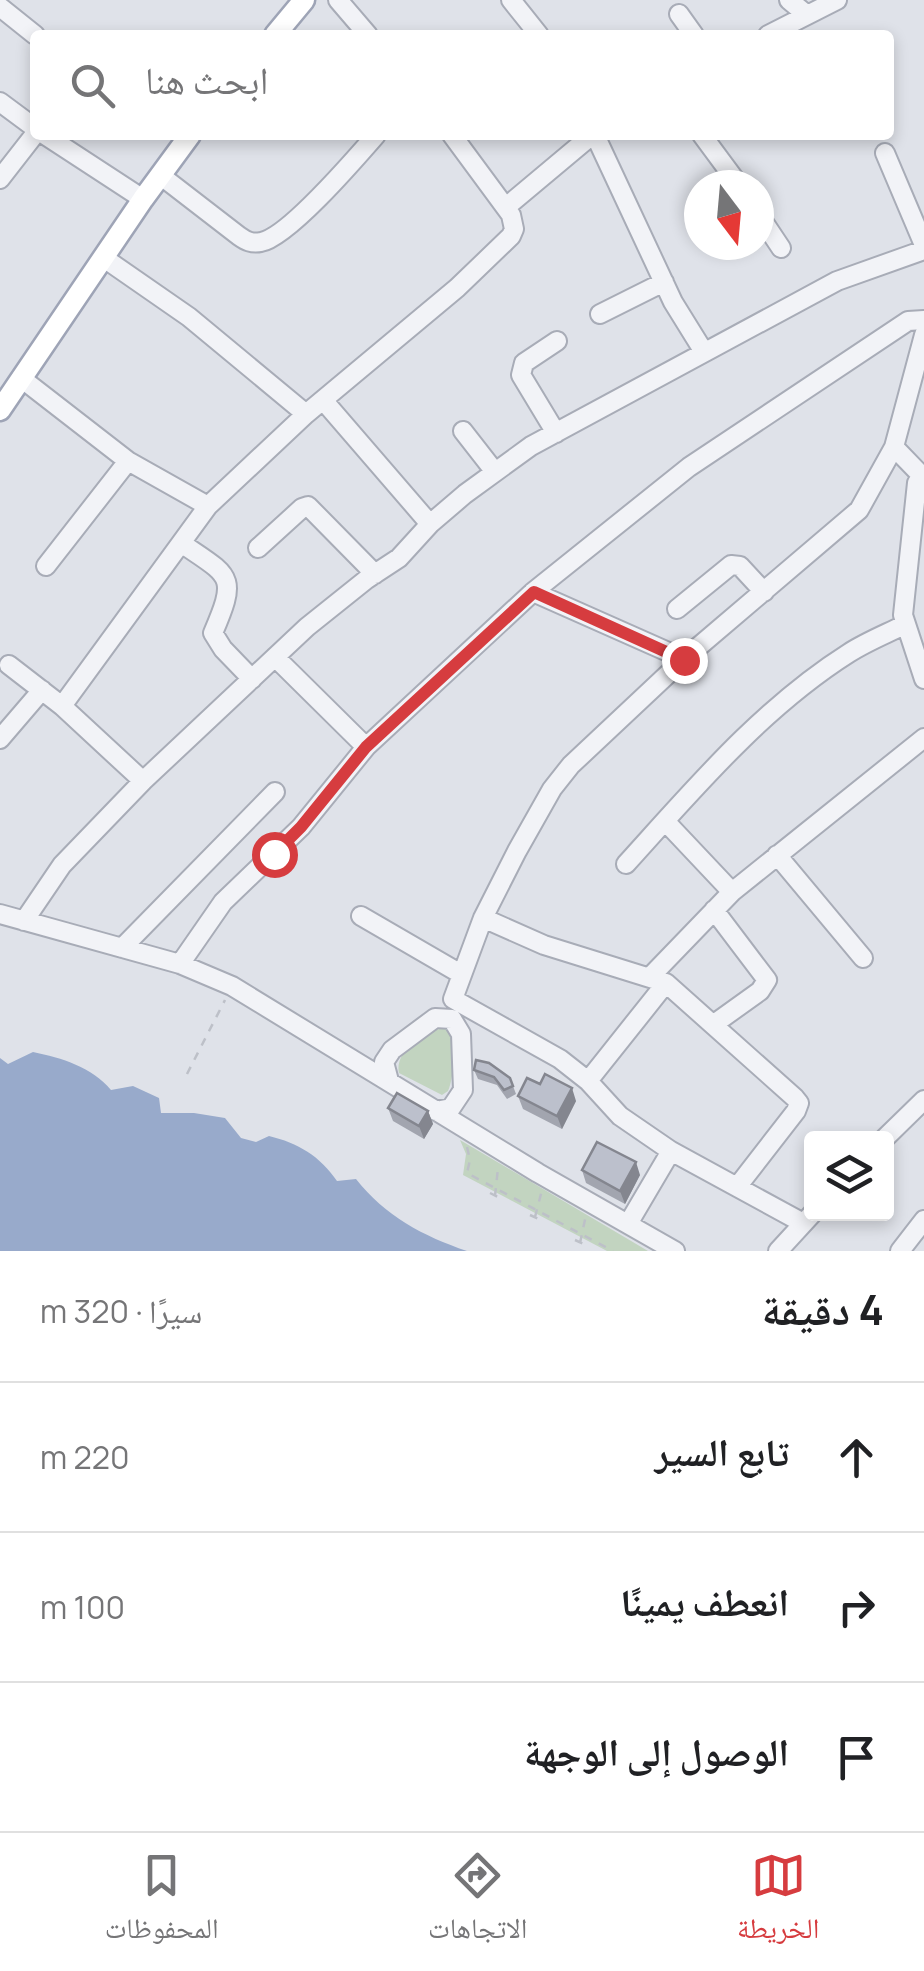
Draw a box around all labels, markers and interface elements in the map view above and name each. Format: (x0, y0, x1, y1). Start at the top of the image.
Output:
search box (30, 30, 894, 140)
text: ابحث هنا (145, 53, 268, 105)
icon: search (65, 58, 120, 113)
north arrow (684, 170, 774, 260)
route end (662, 638, 708, 684)
route start (252, 832, 298, 878)
map controls (804, 1131, 894, 1221)
button: layers (804, 1131, 894, 1221)
text: 4 دقيقة (762, 1280, 884, 1338)
text: سيرًا · 320 m (40, 1289, 202, 1333)
text: تابع السير (655, 1425, 789, 1477)
icon: ahead (829, 1430, 884, 1485)
text: 220 m (40, 1435, 130, 1479)
text: انعطف يمينًا (620, 1575, 789, 1627)
icon: right (829, 1580, 884, 1635)
text: 100 m (40, 1585, 125, 1629)
text: الوصول إلى الوجهة (524, 1725, 789, 1777)
icon: arrive (829, 1730, 884, 1785)
tab: المحفوظات (105, 1848, 219, 1956)
tab: الاتجاهات (428, 1848, 527, 1956)
tab: الخريطة (737, 1848, 819, 1956)

